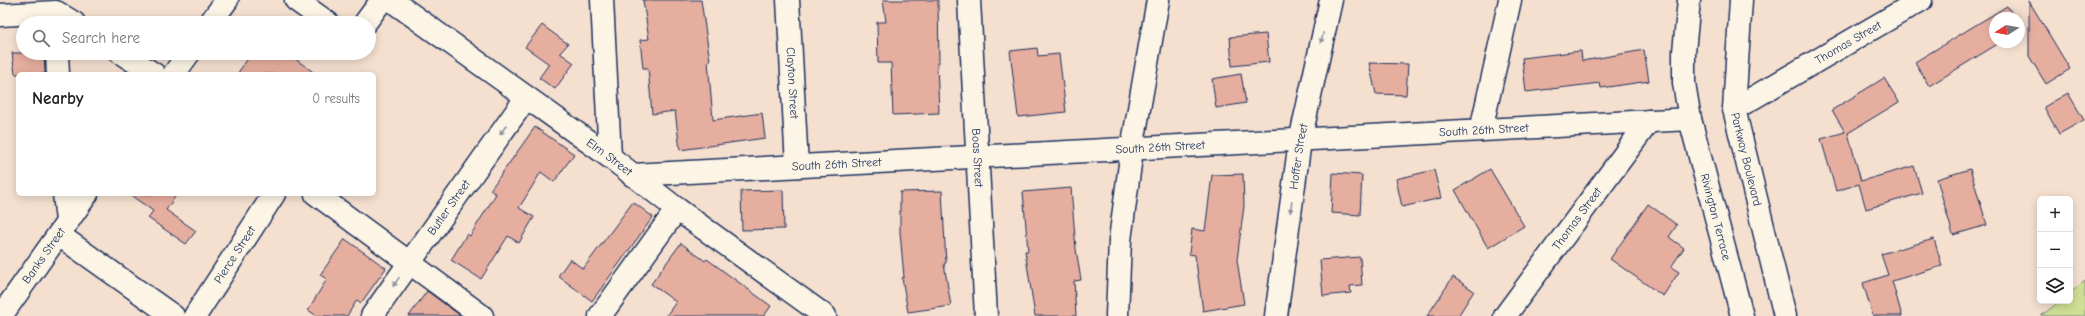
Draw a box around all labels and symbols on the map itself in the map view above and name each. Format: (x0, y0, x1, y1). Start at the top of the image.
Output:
north arrow (1989, 12, 2025, 48)
street label: Thomas Street (1812, 17, 1884, 67)
one-way arrow (1319, 32, 1325, 44)
street label: Clayton Street (784, 47, 801, 120)
street label: Parkway Boulevard (1728, 111, 1765, 208)
street label: South 26th Street (1439, 121, 1530, 139)
street label: Hoffer Street (1286, 122, 1311, 190)
one-way arrow (499, 125, 507, 136)
street label: Boas Street (969, 128, 986, 188)
street label: Elm Street (584, 135, 636, 179)
street label: South 26th Street (1115, 138, 1206, 156)
street label: South 26th Street (792, 155, 882, 174)
street label: Rivington Terrace (1698, 172, 1734, 262)
street label: Butler Street (424, 177, 473, 238)
street label: Thomas Street (1549, 184, 1605, 253)
one-way arrow (1288, 201, 1294, 213)
street label: Pierce Street (211, 223, 259, 286)
street label: Banks Street (19, 224, 68, 286)
one-way arrow (392, 277, 400, 288)

